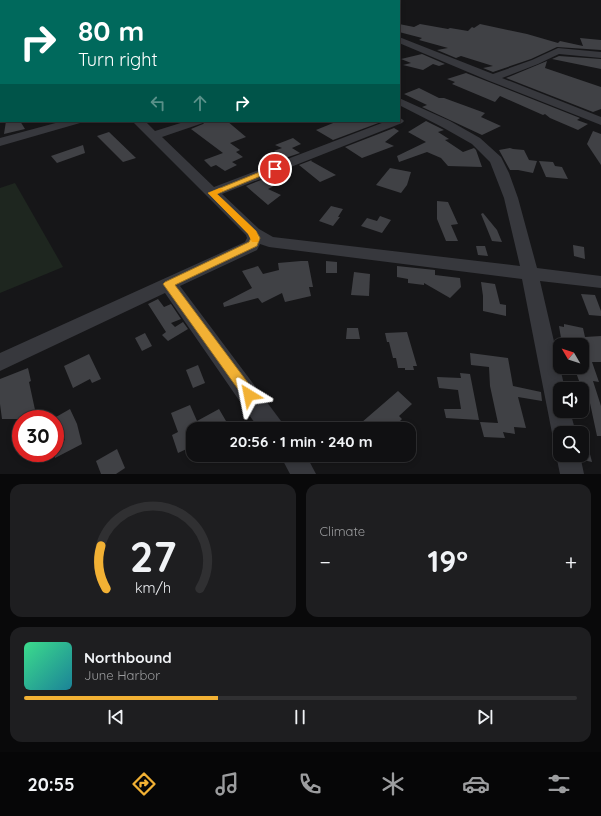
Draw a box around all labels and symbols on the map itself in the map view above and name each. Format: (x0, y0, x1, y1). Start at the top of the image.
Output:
pin (258, 152, 292, 186)
north arrow (553, 338, 589, 374)
position arrow (228, 374, 270, 416)
speed limit sign: 30 (12, 410, 64, 462)

